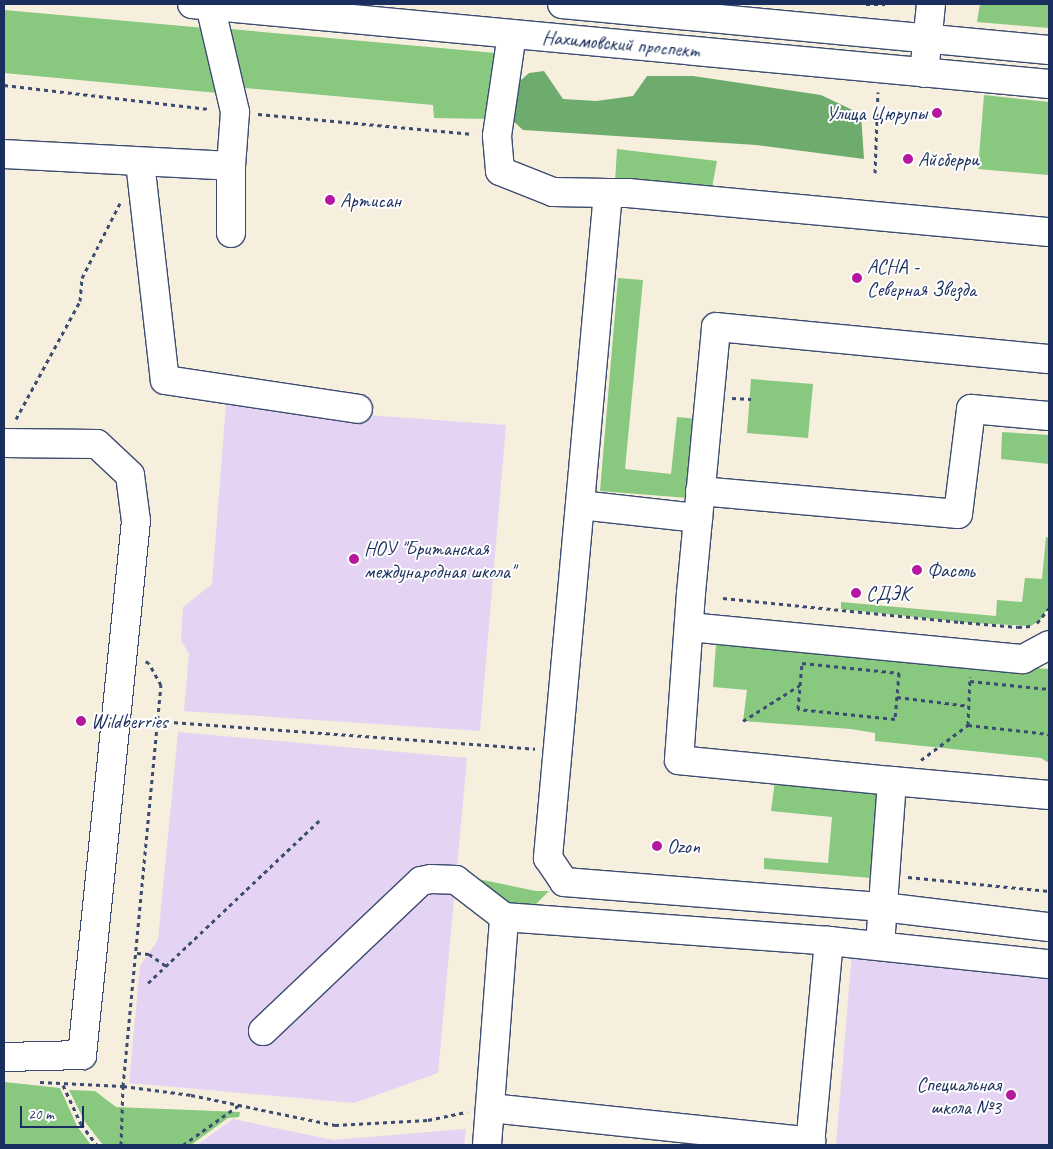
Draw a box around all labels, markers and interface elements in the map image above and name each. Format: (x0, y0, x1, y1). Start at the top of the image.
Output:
street label: Нахимовский проспект (541, 25, 701, 63)
place label: Улица Цюрупы (826, 101, 927, 125)
marker: Улица Цюрупы (931, 107, 943, 119)
place label: Айсберри (918, 147, 979, 171)
marker: Айсберри (902, 153, 914, 165)
place label: Артисан (340, 188, 401, 212)
marker: Артисан (324, 194, 336, 206)
place label: АСНА - Северная Звезда (867, 254, 976, 301)
marker: АСНА - Северная Звезда (851, 272, 863, 284)
place label: НОУ "Британская международная школа" (364, 536, 515, 583)
marker: НОУ "Британская международная школа" (348, 553, 360, 565)
place label: Фасоль (927, 558, 975, 582)
marker: Фасоль (911, 564, 923, 576)
place label: СДЭК (866, 581, 910, 605)
marker: СДЭК (850, 587, 862, 599)
place label: Wildberries (91, 709, 168, 733)
marker: Wildberries (75, 715, 87, 727)
place label: Ozon (667, 834, 700, 858)
marker: Ozon (651, 840, 663, 852)
place label: Специальная школа №3 (917, 1072, 1001, 1119)
marker: Специальная школа №3 (1005, 1089, 1017, 1101)
scale bar (22, 1096, 86, 1128)
text: 20 m (28, 1105, 54, 1124)

